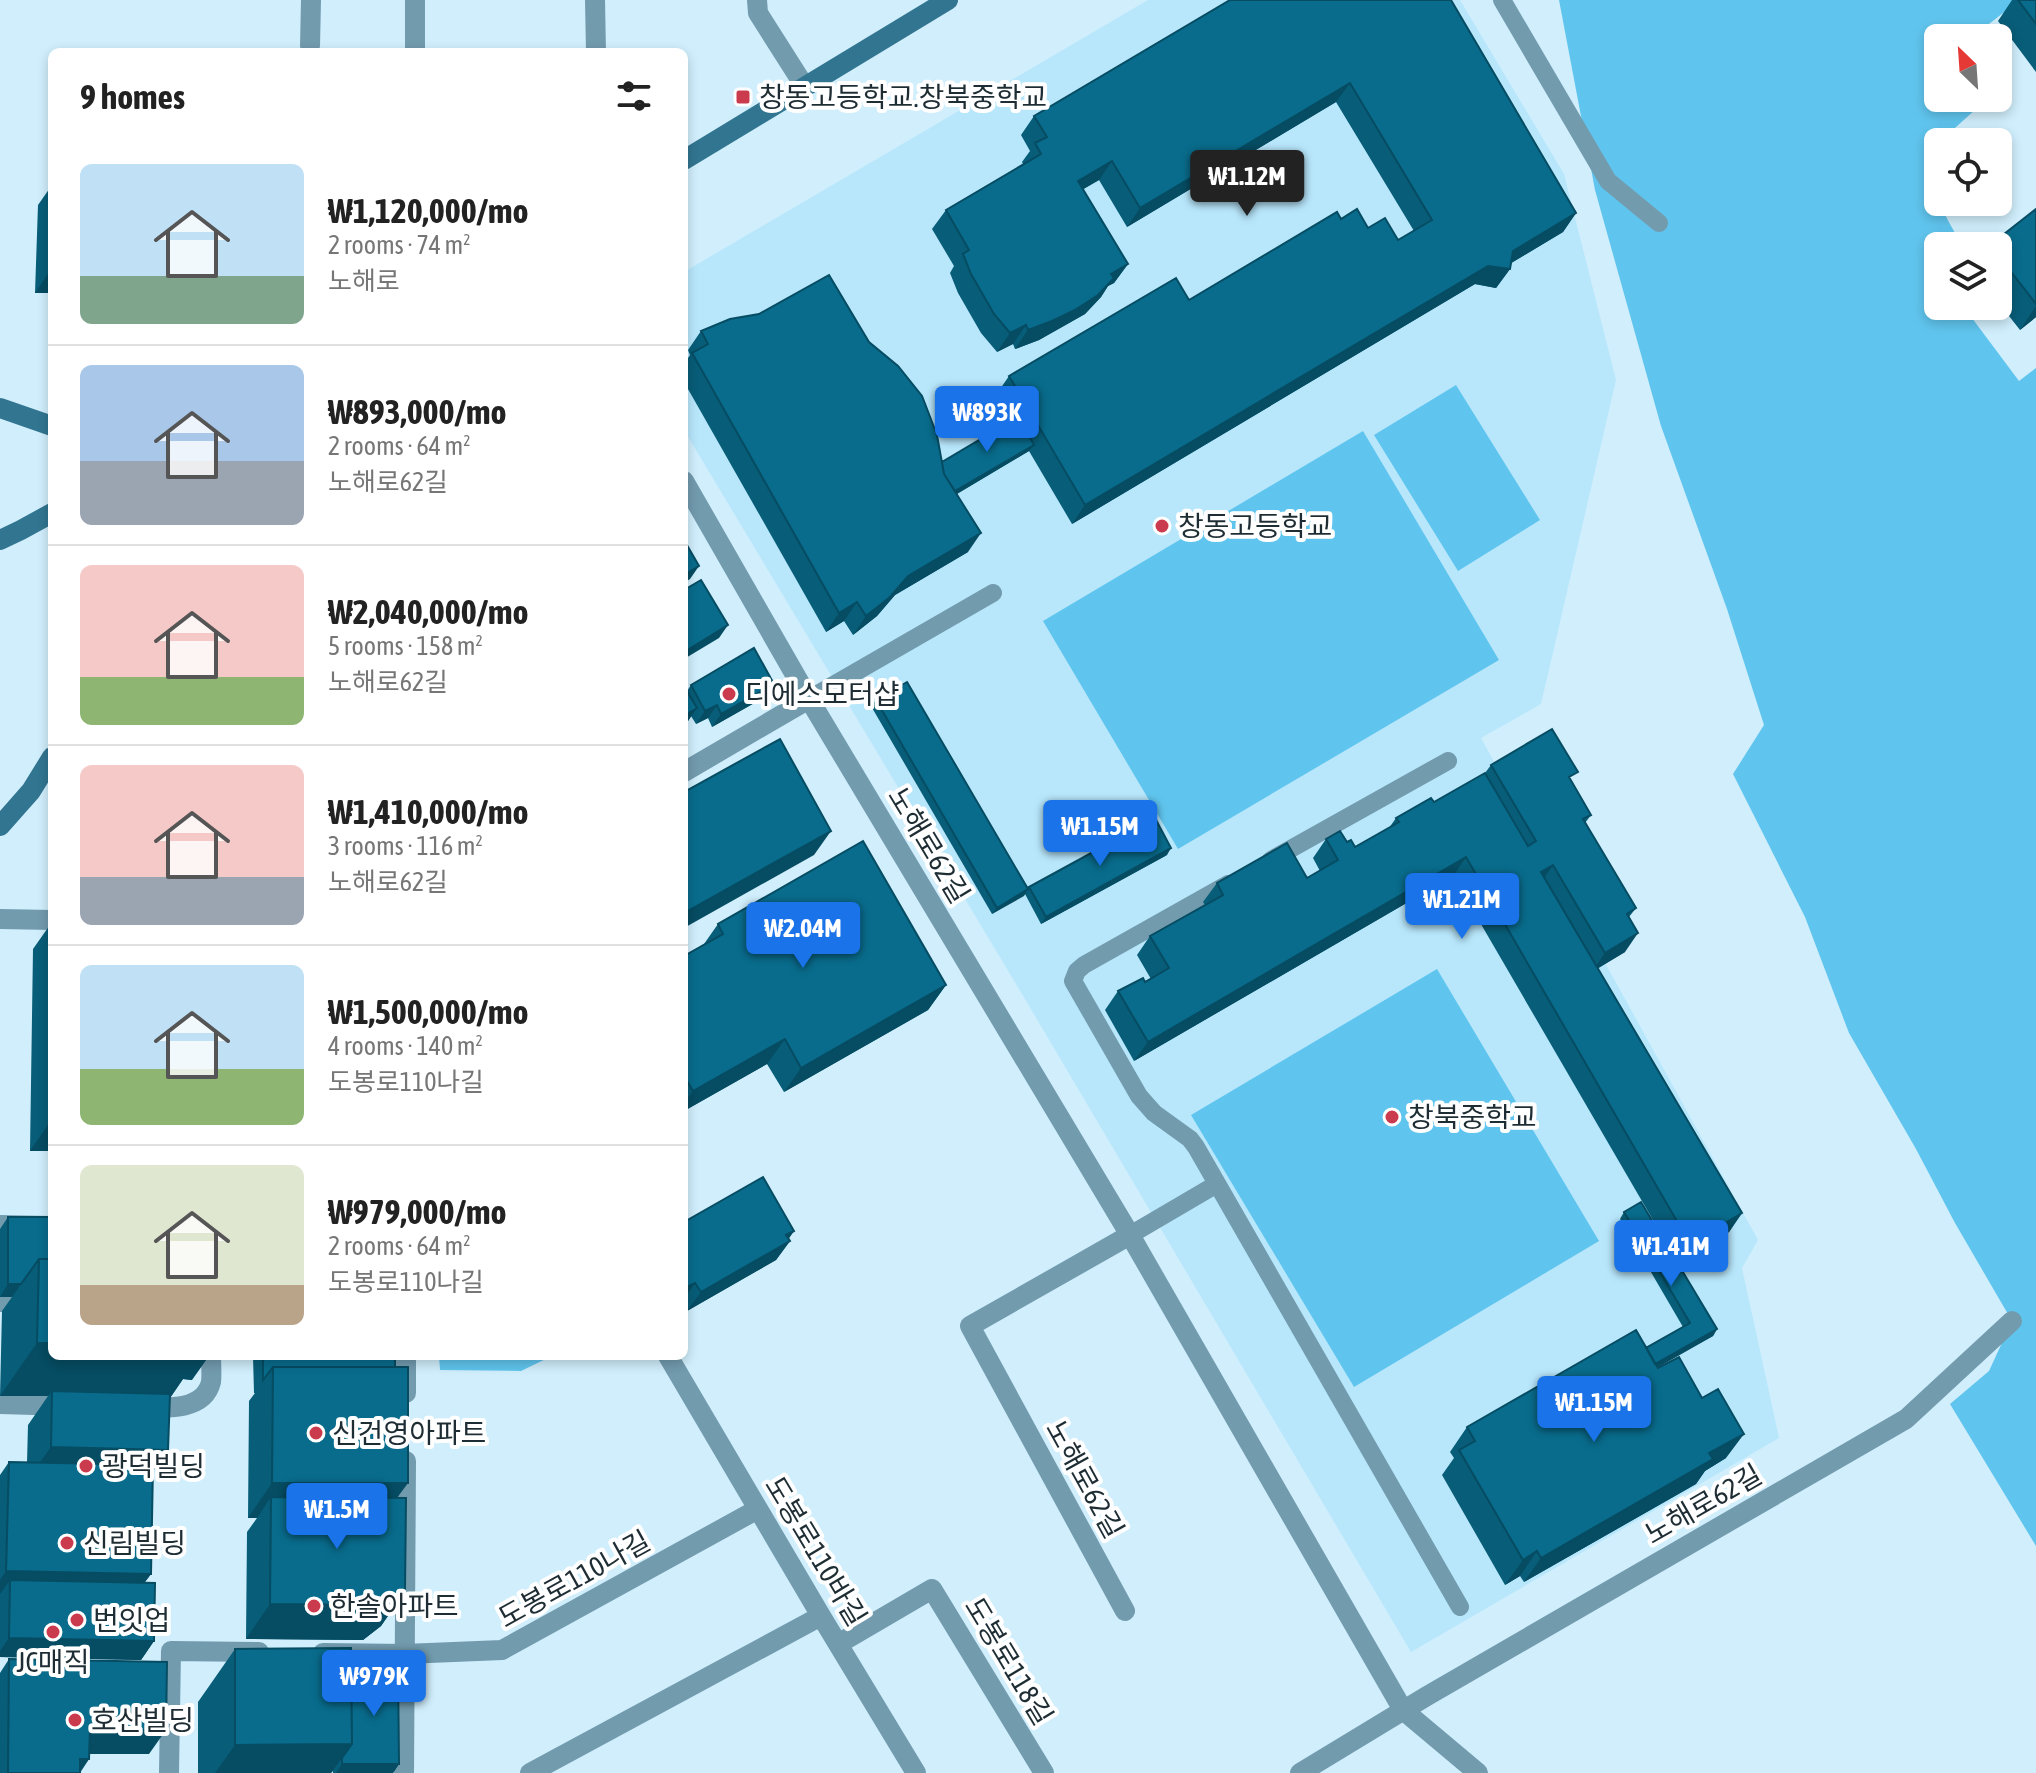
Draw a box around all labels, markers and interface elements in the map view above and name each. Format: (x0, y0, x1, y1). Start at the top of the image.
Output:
north arrow (1924, 24, 2012, 112)
map controls (1924, 24, 2012, 320)
icon: filters (612, 74, 656, 118)
text: 9 homes (80, 77, 185, 116)
place label: 창동고등학교.창북중학교 (759, 81, 1047, 113)
marker: 창동고등학교.창북중학교 (734, 88, 752, 106)
button: locate (1924, 128, 2012, 216)
pin: ₩1.12M (1182, 150, 1312, 218)
text: ₩1.12M (1208, 161, 1286, 191)
text: ₩1,120,000/mo (328, 191, 529, 230)
icon: home (144, 196, 240, 292)
text: 2 rooms · 74 m² (328, 230, 470, 260)
button: layers (1924, 232, 2012, 320)
text: 노해로 (328, 266, 400, 296)
pin: ₩893K (931, 386, 1043, 454)
text: ₩893,000/mo (328, 392, 507, 431)
icon: home (144, 397, 240, 493)
text: ₩893K (953, 397, 1021, 427)
text: 2 rooms · 64 m² (328, 431, 470, 461)
text: 노해로62길 (328, 467, 448, 497)
place label: 창동고등학교 (1178, 510, 1333, 542)
marker: 창동고등학교 (1153, 517, 1171, 535)
text: ₩2,040,000/mo (328, 592, 529, 631)
icon: home (144, 597, 240, 693)
text: 5 rooms · 158 m² (328, 631, 483, 661)
text: 노해로62길 (328, 667, 448, 697)
place label: 디에스모터샵 (745, 678, 900, 710)
marker: 디에스모터샵 (720, 685, 738, 703)
street label: 노해로62길 (882, 781, 976, 909)
text: ₩1,410,000/mo (328, 792, 529, 831)
icon: home (144, 797, 240, 893)
pin: ₩1.15M (1035, 800, 1165, 868)
text: ₩1.15M (1061, 811, 1139, 841)
text: 3 rooms · 116 m² (328, 831, 483, 861)
text: 노해로62길 (328, 867, 448, 897)
pin: ₩1.21M (1397, 873, 1527, 941)
text: ₩1.21M (1423, 884, 1501, 914)
pin: ₩2.04M (738, 902, 868, 970)
text: ₩2.04M (764, 913, 842, 943)
text: ₩1,500,000/mo (328, 992, 529, 1031)
icon: home (144, 997, 240, 1093)
text: 4 rooms · 140 m² (328, 1031, 483, 1061)
text: 도봉로110나길 (328, 1067, 484, 1097)
place label: 창북중학교 (1408, 1101, 1537, 1133)
marker: 창북중학교 (1383, 1108, 1401, 1126)
text: ₩979,000/mo (328, 1192, 507, 1231)
icon: home (144, 1197, 240, 1293)
pin: ₩1.41M (1606, 1220, 1736, 1288)
text: 2 rooms · 64 m² (328, 1231, 470, 1261)
text: ₩1.41M (1632, 1231, 1710, 1261)
text: 도봉로110나길 (328, 1267, 484, 1297)
pin: ₩1.15M (1529, 1376, 1659, 1444)
text: ₩1.15M (1555, 1387, 1633, 1417)
street label: 노해로62길 (1040, 1415, 1130, 1543)
place label: 신건영아파트 (332, 1417, 487, 1449)
marker: 신건영아파트 (307, 1424, 325, 1442)
place label: 광덕빌딩 (102, 1450, 205, 1482)
marker: 광덕빌딩 (77, 1457, 95, 1475)
street label: 노해로62길 (1639, 1458, 1767, 1550)
street label: 도봉로110바길 (759, 1471, 873, 1631)
pin: ₩1.5M (281, 1483, 393, 1551)
text: ₩1.5M (304, 1494, 370, 1524)
street label: 도봉로110나길 (493, 1524, 655, 1634)
place label: 신림빌딩 (83, 1527, 186, 1559)
marker: 신림빌딩 (58, 1534, 76, 1552)
place label: 한솔아파트 (330, 1590, 459, 1622)
street label: 도봉로118길 (959, 1592, 1059, 1730)
marker: 한솔아파트 (305, 1597, 323, 1615)
place label: 번잇업 (93, 1604, 170, 1636)
marker: 번잇업 (68, 1611, 86, 1629)
marker: JC매직 (44, 1623, 62, 1641)
place label: JC매직 (16, 1646, 90, 1678)
pin: ₩979K (318, 1650, 430, 1718)
text: ₩979K (340, 1661, 408, 1691)
place label: 호산빌딩 (91, 1704, 194, 1736)
marker: 호산빌딩 (66, 1711, 84, 1729)

